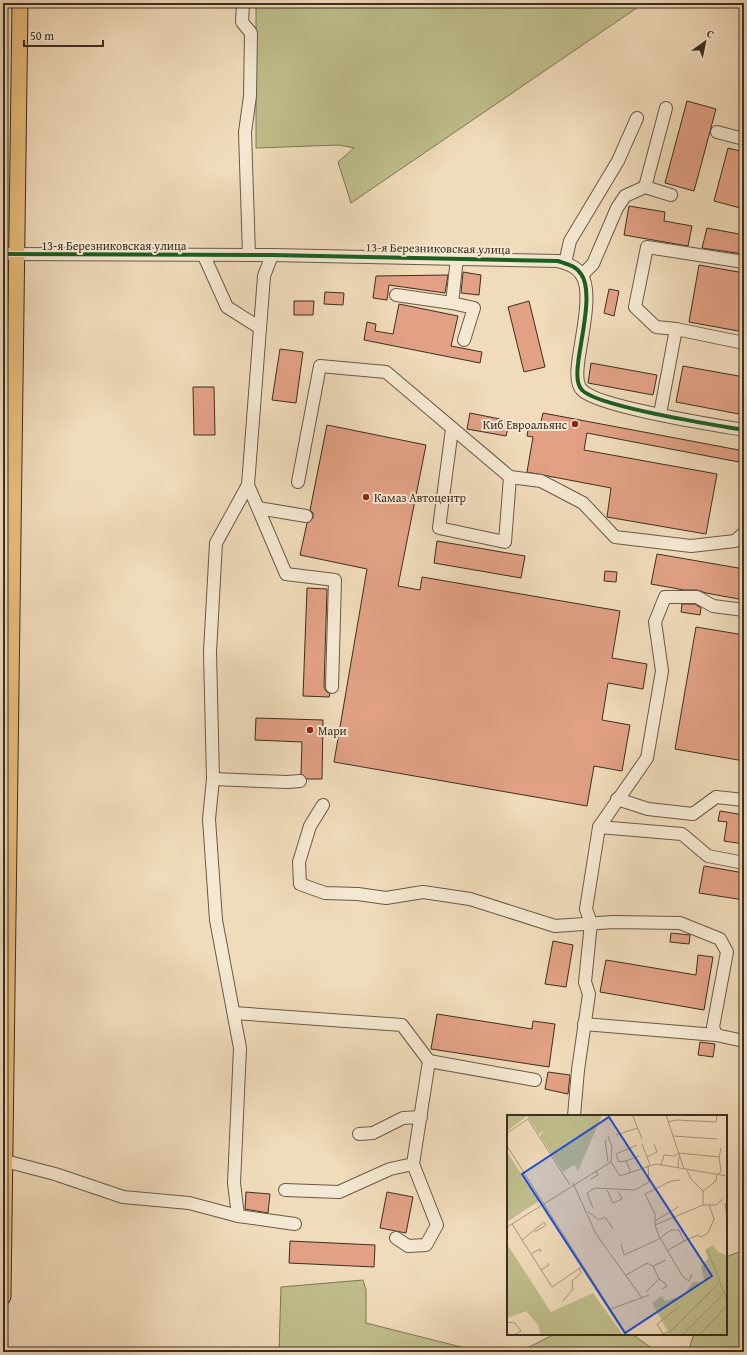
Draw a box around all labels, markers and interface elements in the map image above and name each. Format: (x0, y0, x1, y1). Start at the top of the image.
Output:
scale bar (24, 22, 103, 48)
north arrow (685, 22, 725, 62)
text: С (703, 25, 717, 42)
text: 50 m (30, 27, 54, 44)
street label: 13-я Березниковская улица (42, 237, 187, 254)
street label: 13-я Березниковская улица (365, 238, 511, 258)
place label: Киб Евроальянс (483, 416, 568, 433)
marker: Киб Евроальянс (570, 419, 580, 429)
place label: Камаз Автоцентр (374, 489, 466, 506)
marker: Камаз Автоцентр (361, 492, 371, 502)
place label: Мари (318, 722, 347, 739)
marker: Мари (305, 725, 315, 735)
inset map (507, 1115, 727, 1335)

